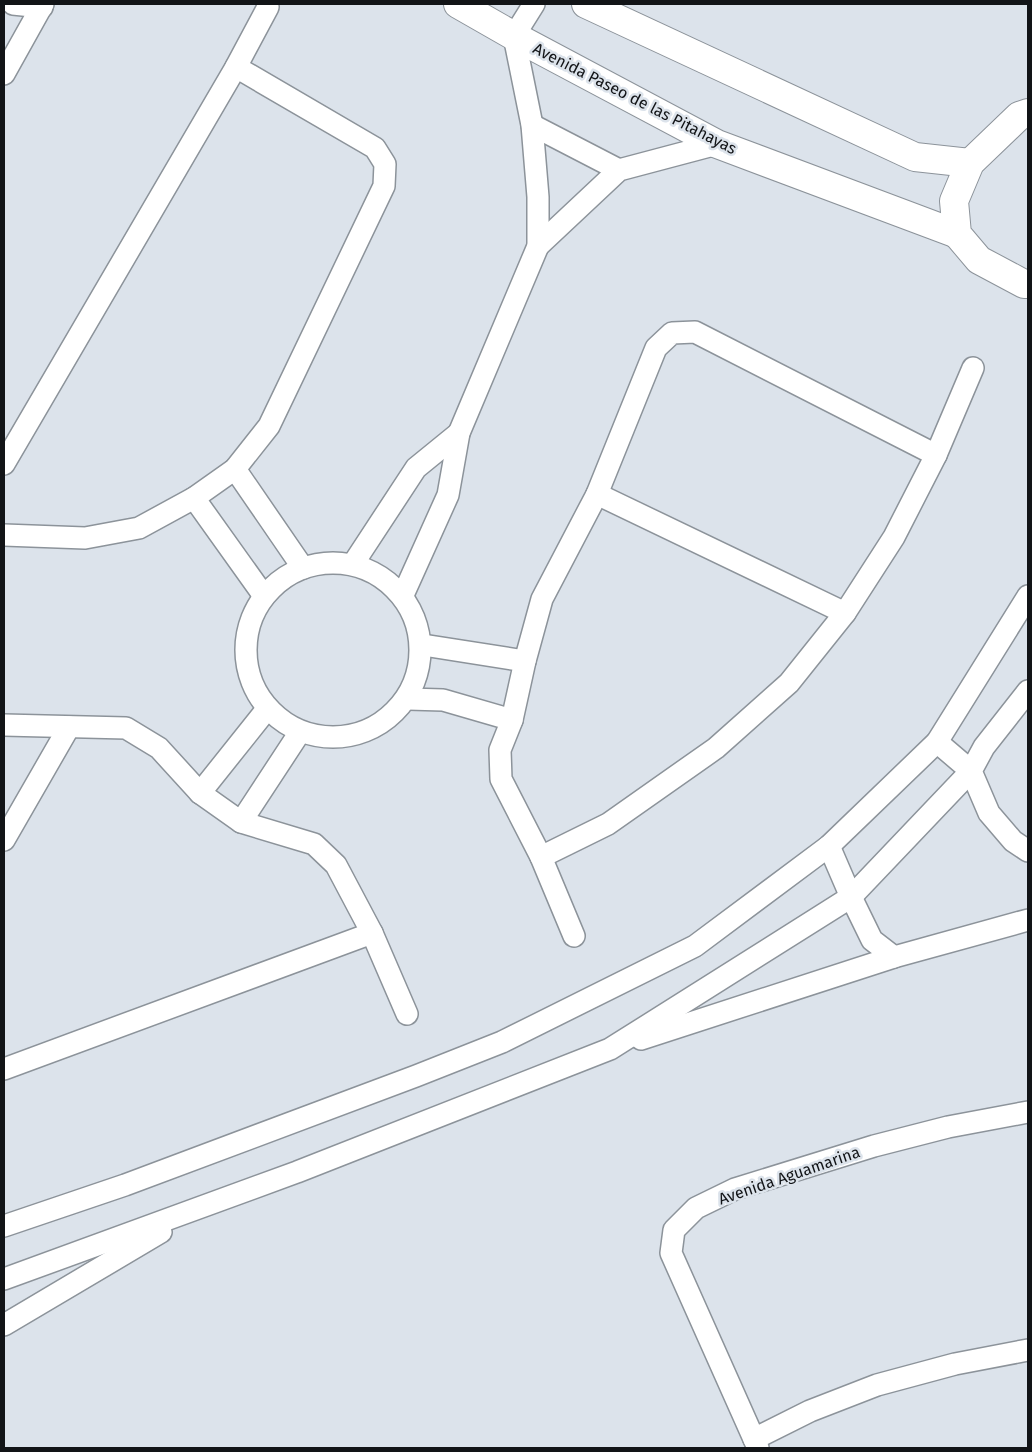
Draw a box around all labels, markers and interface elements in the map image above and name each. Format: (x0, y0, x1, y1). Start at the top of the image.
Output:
street label: Avenida Paseo de las Pitahayas (530, 39, 740, 158)
street label: Avenida Aguamarina (716, 1142, 863, 1209)

